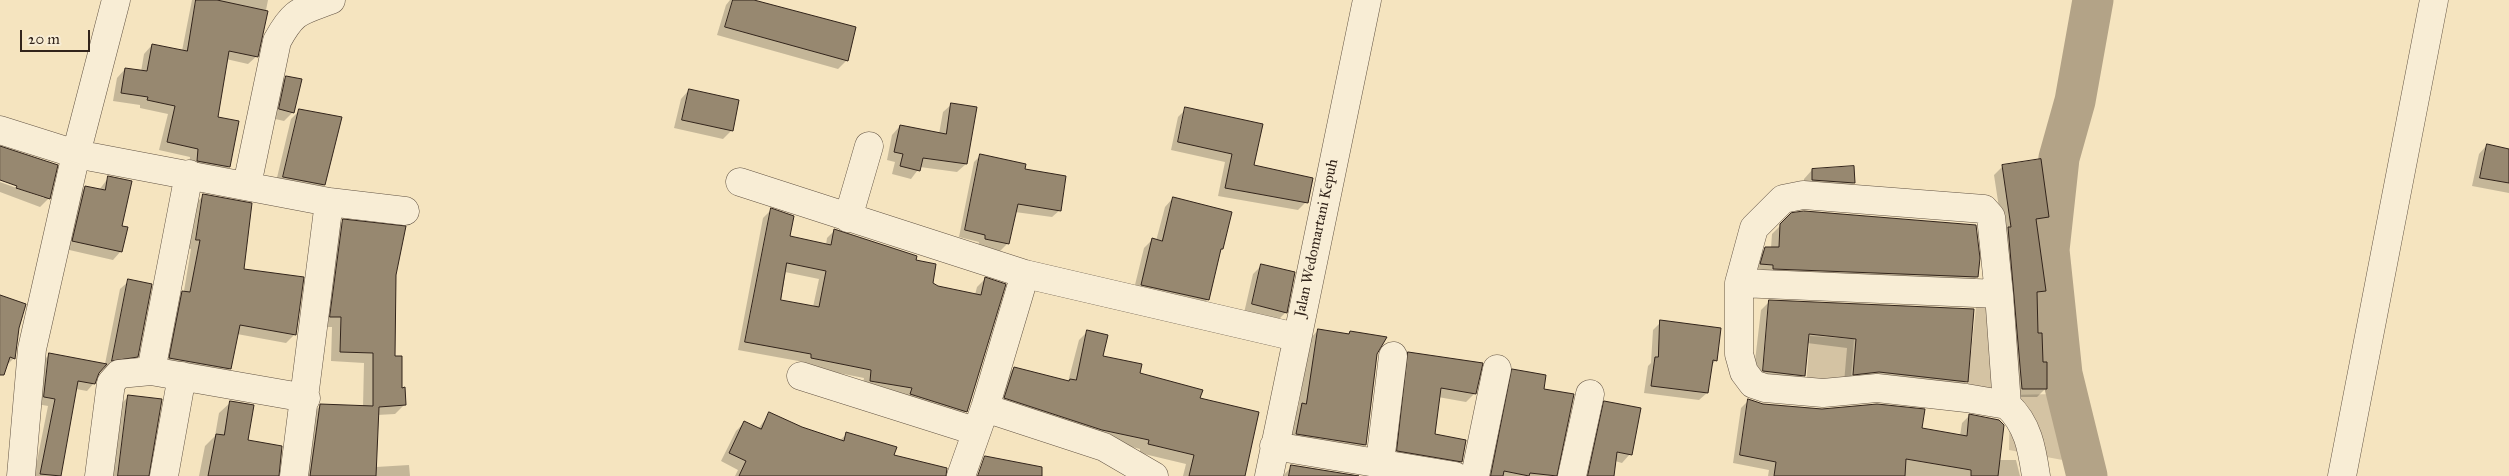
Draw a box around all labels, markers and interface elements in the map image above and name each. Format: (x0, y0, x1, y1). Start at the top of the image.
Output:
scale bar (22, 20, 92, 52)
text: 20 m (28, 30, 60, 48)
street label: Jalan Wedomartani Kepuh (1291, 157, 1343, 319)

